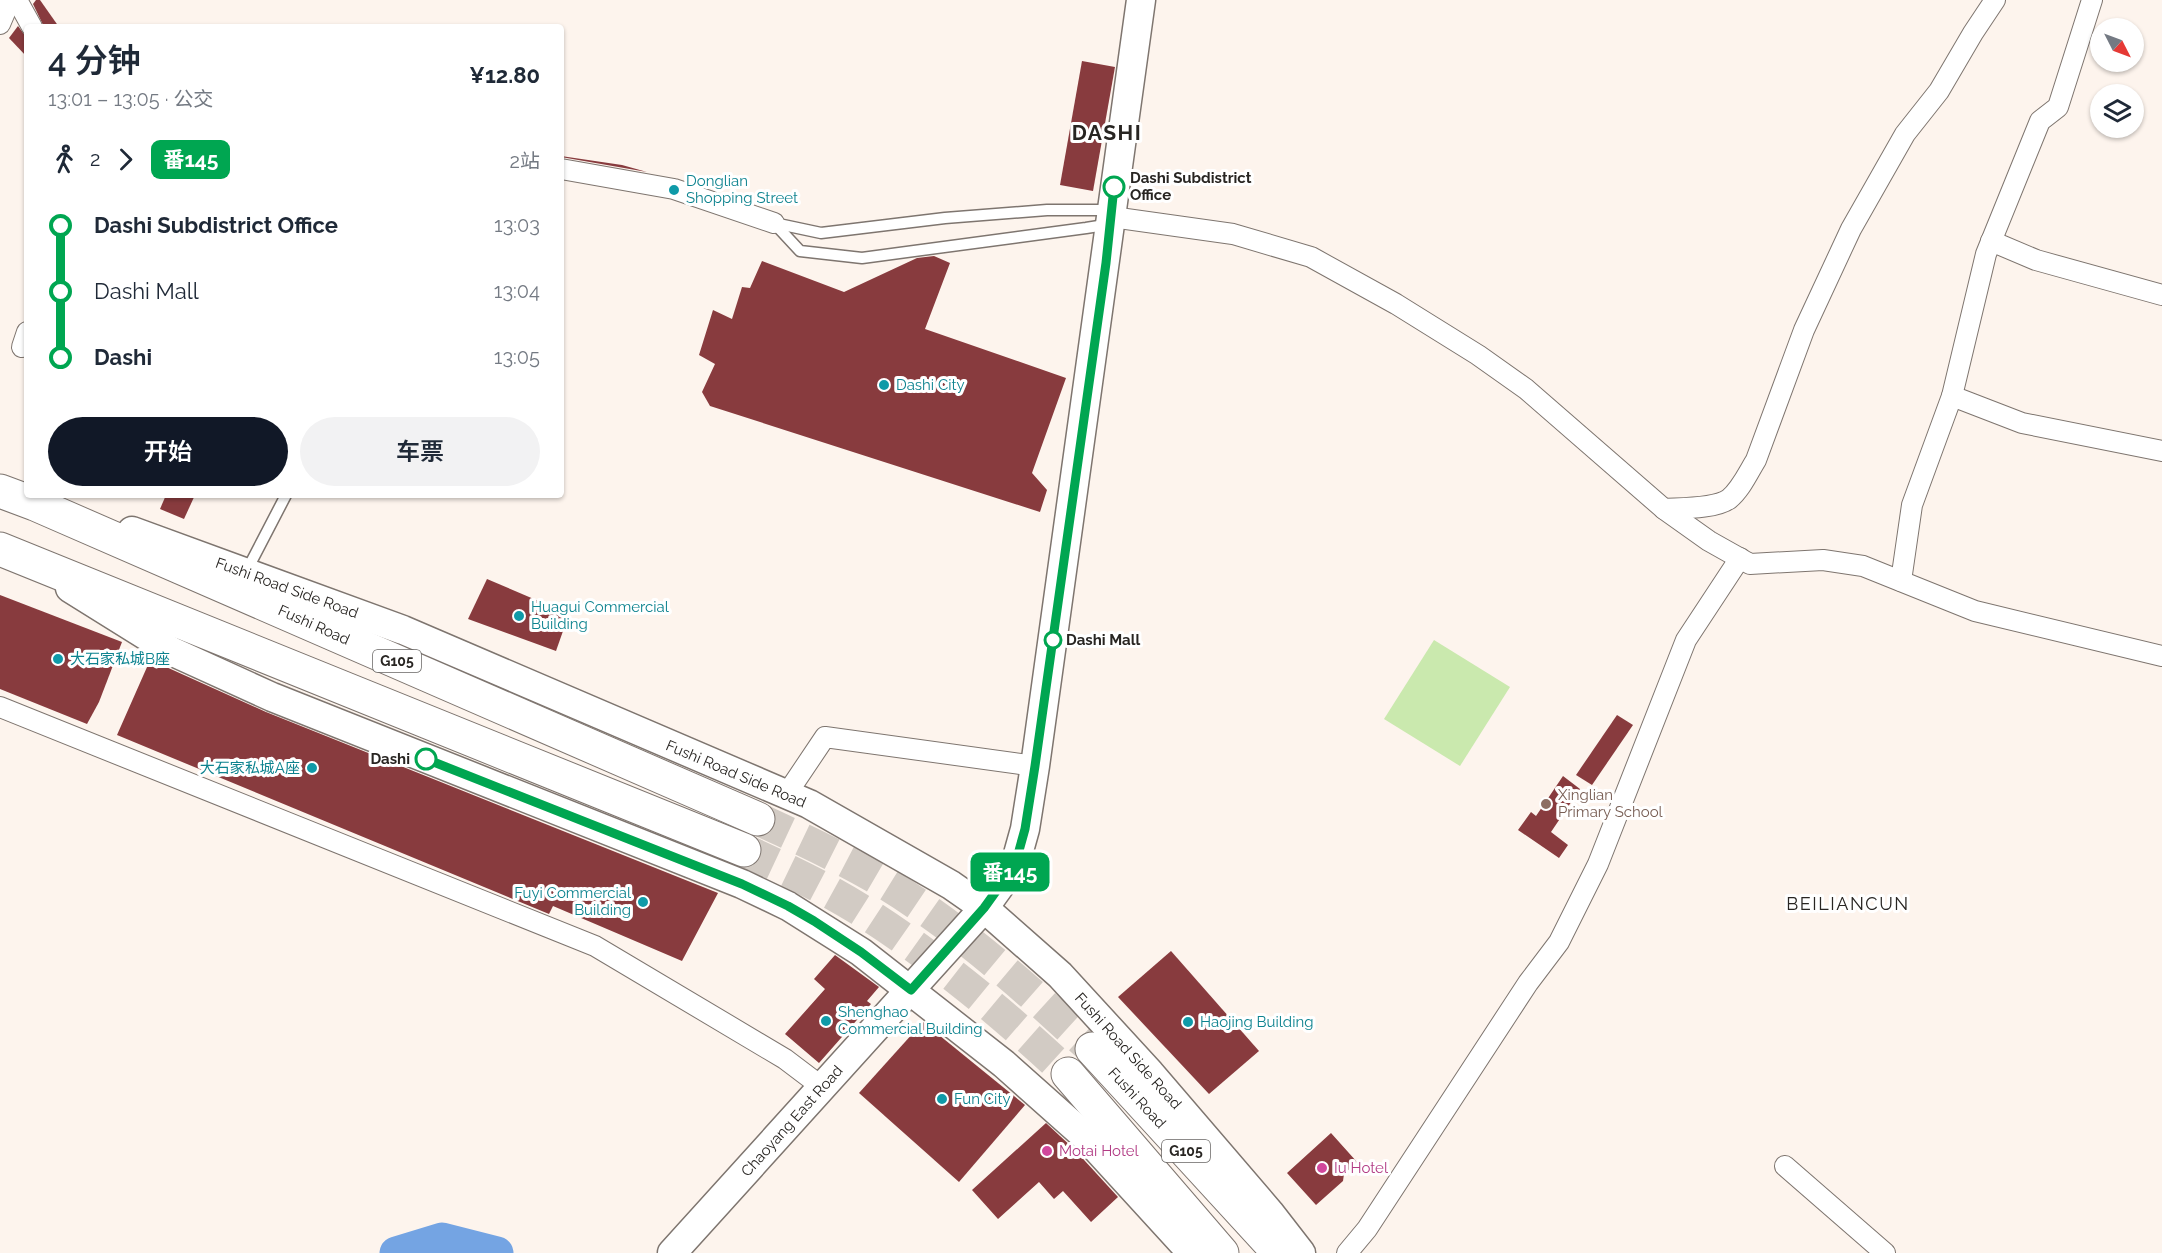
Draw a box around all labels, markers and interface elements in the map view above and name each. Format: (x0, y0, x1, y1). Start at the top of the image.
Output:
north arrow (2090, 18, 2144, 72)
map controls (2090, 18, 2144, 138)
text: 4 分钟 (48, 41, 141, 80)
text: ¥12.80 (469, 62, 540, 88)
button: layers (2090, 84, 2144, 138)
text: 13:01 – 13:05 · 公交 (48, 87, 214, 111)
district label: DASHI (1072, 120, 1142, 145)
icon: walk (48, 143, 81, 176)
icon: forward (109, 143, 142, 176)
text: 2 (90, 147, 100, 171)
text: 番145 (163, 147, 218, 172)
text: 2站 (510, 149, 540, 173)
place label: Dashi Subdistrict Office (1130, 169, 1252, 204)
place label: Donglian Shopping Street (686, 172, 798, 207)
marker: Dashi Subdistrict Office (1103, 176, 1125, 198)
marker: Donglian Shopping Street (667, 183, 681, 197)
text: Dashi Subdistrict Office (94, 212, 338, 238)
text: 13:03 (494, 213, 540, 237)
text: Dashi Mall (94, 278, 199, 304)
text: 13:04 (494, 279, 540, 303)
text: Dashi (94, 344, 152, 370)
text: 13:05 (494, 345, 540, 369)
place label: Dashi City (896, 376, 965, 394)
marker: Dashi City (877, 378, 891, 392)
button: 开始 (48, 417, 288, 486)
button: 车票 (300, 417, 540, 486)
street label: Fushi Road Side Road (213, 554, 361, 622)
place label: Huagui Commercial Building (531, 598, 670, 633)
street label: Fushi Road (275, 601, 353, 649)
marker: Huagui Commercial Building (512, 609, 526, 623)
marker: Dashi Mall (1044, 631, 1062, 649)
place label: Dashi Mall (1066, 631, 1140, 649)
place label: 大石家私城B座 (70, 650, 170, 668)
road number: G105 (373, 650, 421, 672)
marker: 大石家私城B座 (51, 652, 65, 666)
street label: Fushi Road Side Road (663, 736, 809, 812)
marker: Dashi (415, 748, 437, 770)
place label: Dashi (370, 750, 410, 768)
place label: 大石家私城A座 (200, 759, 300, 777)
marker: 大石家私城A座 (305, 761, 319, 775)
place label: Xinglian Primary School (1558, 786, 1664, 821)
marker: Xinglian Primary School (1539, 797, 1553, 811)
line badge: 番145 (968, 852, 1052, 892)
text: 番145 (983, 860, 1038, 885)
place label: Fuyi Commercial Building (514, 884, 632, 919)
district label: BEILIANCUN (1786, 893, 1910, 914)
marker: Fuyi Commercial Building (636, 895, 650, 909)
street label: Fushi Road Side Road (1071, 989, 1185, 1113)
place label: Shenghao Commercial Building (838, 1003, 983, 1038)
place label: Haojing Building (1200, 1013, 1313, 1031)
marker: Shenghao Commercial Building (819, 1014, 833, 1028)
marker: Haojing Building (1181, 1015, 1195, 1029)
street label: Chaoyang East Road (737, 1062, 847, 1180)
street label: Fushi Road (1104, 1064, 1170, 1132)
place label: Fun City (954, 1090, 1011, 1108)
marker: Fun City (935, 1092, 949, 1106)
road number: G105 (1162, 1140, 1210, 1162)
place label: Motai Hotel (1059, 1142, 1140, 1160)
marker: Motai Hotel (1040, 1144, 1054, 1158)
place label: Iu Hotel (1334, 1159, 1389, 1177)
marker: Iu Hotel (1315, 1161, 1329, 1175)

